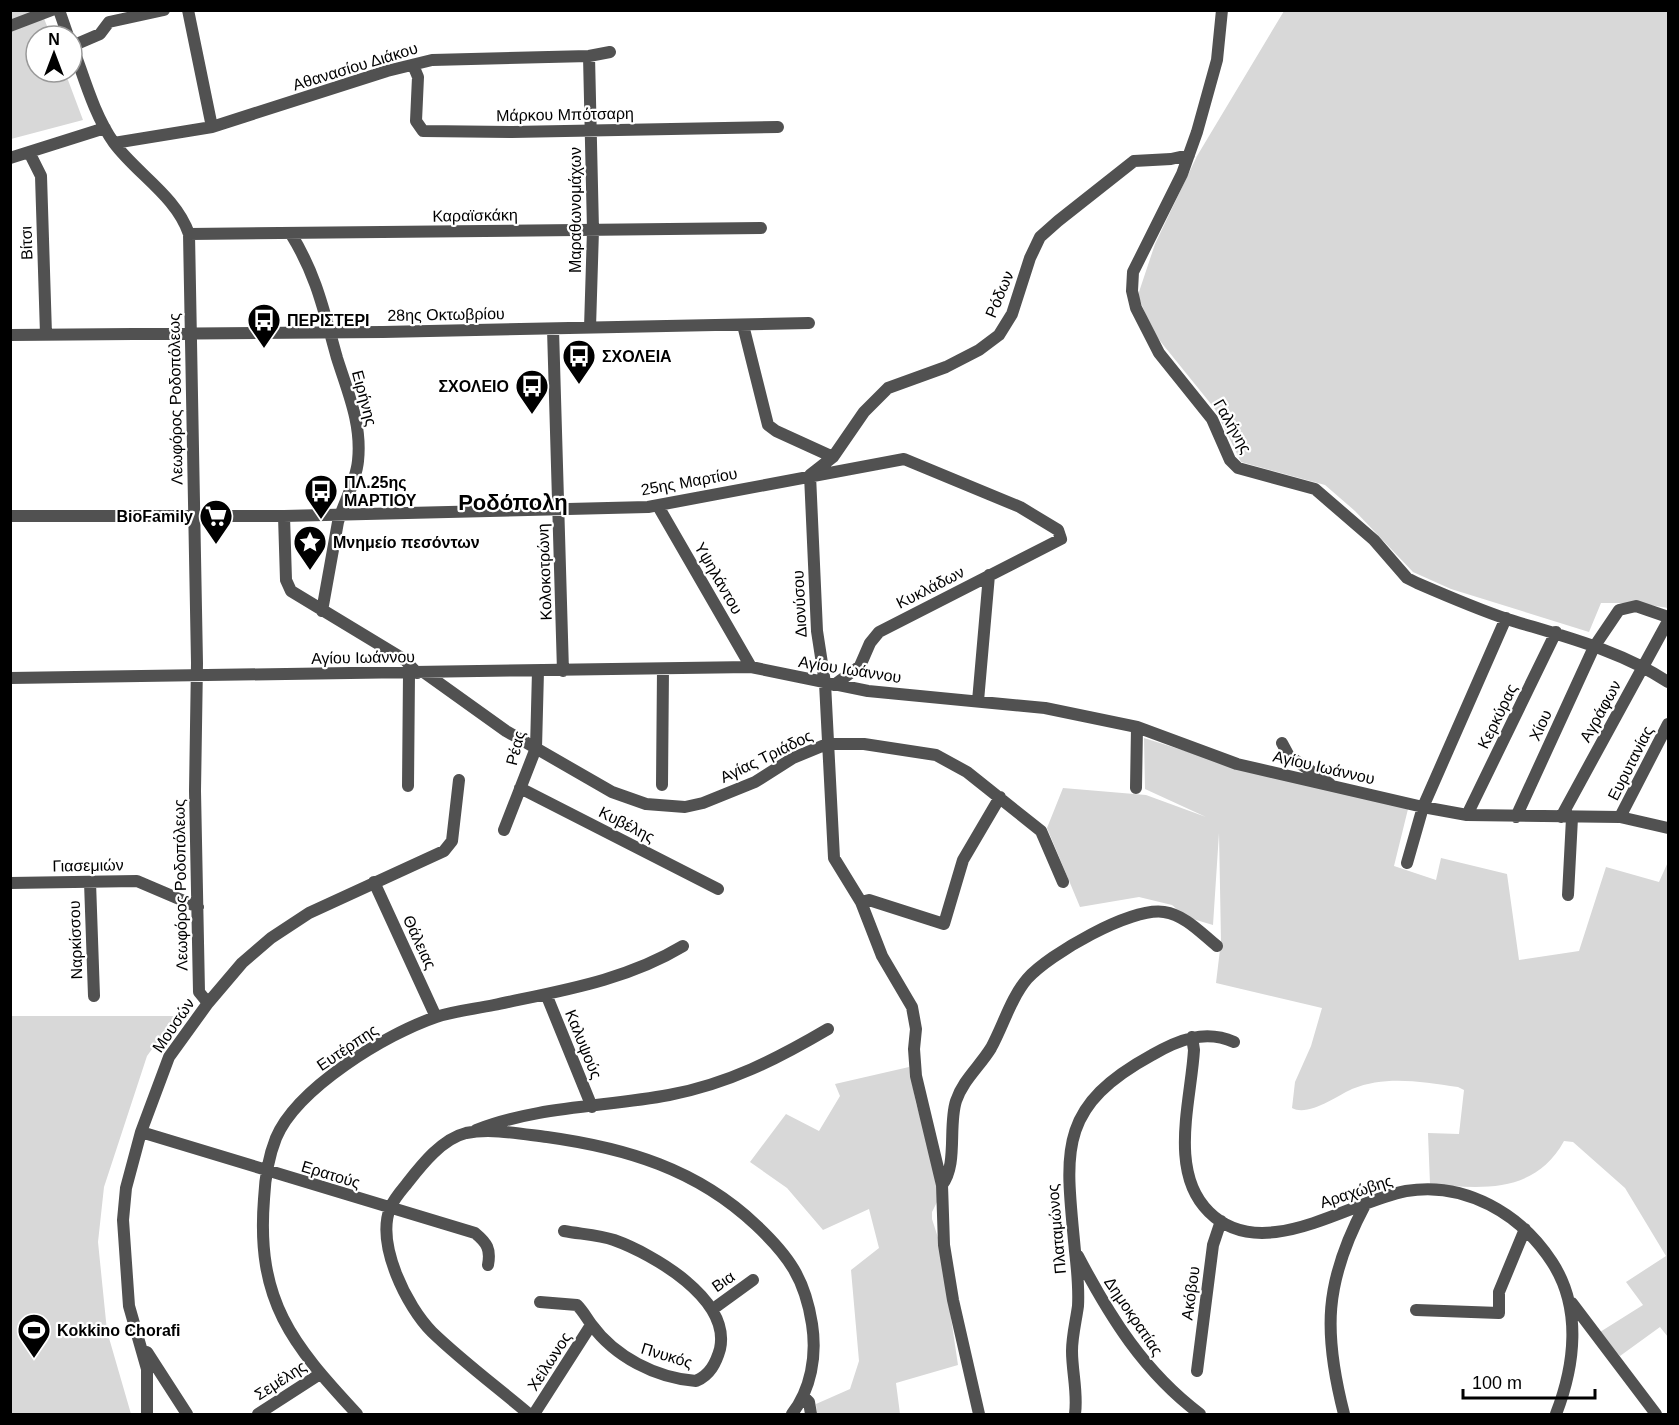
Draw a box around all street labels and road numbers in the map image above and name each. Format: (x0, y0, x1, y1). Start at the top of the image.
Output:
street label: Αθανασίου Διάκου (291, 39, 420, 94)
street label: Μάρκου Μπότσαρη (496, 105, 634, 124)
street label: Μαραθωνομάχων (567, 147, 584, 273)
street label: Καραϊσκάκη (432, 206, 518, 225)
street label: Βίτσι (17, 225, 36, 260)
street label: Ρόδων (982, 268, 1017, 320)
street label: 28ης Οκτωβρίου (387, 305, 505, 324)
street label: Λεωφόρος Ροδοπόλεως (165, 313, 185, 485)
street label: Ειρήνης (349, 368, 380, 428)
street label: Γαλήνης (1210, 396, 1255, 457)
street label: 25ης Μαρτίου (639, 465, 739, 498)
street label: Κολοκοτρώνη (534, 523, 555, 621)
street label: Υψηλάντου (691, 539, 746, 617)
street label: Κυκλάδων (893, 563, 967, 612)
street label: Διονύσου (789, 570, 810, 638)
street label: Αγίου Ιωάννου (311, 648, 415, 667)
street label: Αγίου Ιωάννου (797, 653, 903, 686)
street label: Αγράφων (1577, 678, 1624, 745)
street label: Κερκύρας (1475, 681, 1520, 751)
street label: Χίου (1526, 707, 1555, 743)
street label: Ευρυτανίας (1604, 723, 1657, 803)
street label: Αγίας Τριάδος (717, 727, 815, 786)
street label: Ρέας (503, 729, 528, 767)
street label: Αγίου Ιωάννου (1271, 748, 1376, 787)
street label: Λεωφόρος Ροδοπόλεως (170, 799, 190, 971)
street label: Κυβέλης (596, 803, 658, 846)
street label: Γιασεμιών (52, 856, 124, 875)
street label: Ναρκίσσου (66, 900, 85, 980)
street label: Θάλειας (400, 913, 439, 972)
street label: Μουσών (149, 995, 198, 1055)
street label: Καλυψούς (562, 1007, 605, 1081)
street label: Ευτέρπης (314, 1021, 381, 1074)
street label: Ερατούς (299, 1158, 363, 1192)
street label: Αραχώβης (1318, 1172, 1395, 1211)
street label: Πλαταμώνος (1044, 1183, 1069, 1275)
street label: Ακόβου (1178, 1265, 1203, 1321)
street label: Βια (709, 1268, 738, 1295)
street label: Δημοκρατίας (1101, 1274, 1166, 1359)
street label: Χείλωνος (524, 1329, 575, 1394)
street label: Πνυκός (639, 1340, 695, 1371)
street label: Σεμέλης (251, 1357, 309, 1403)

